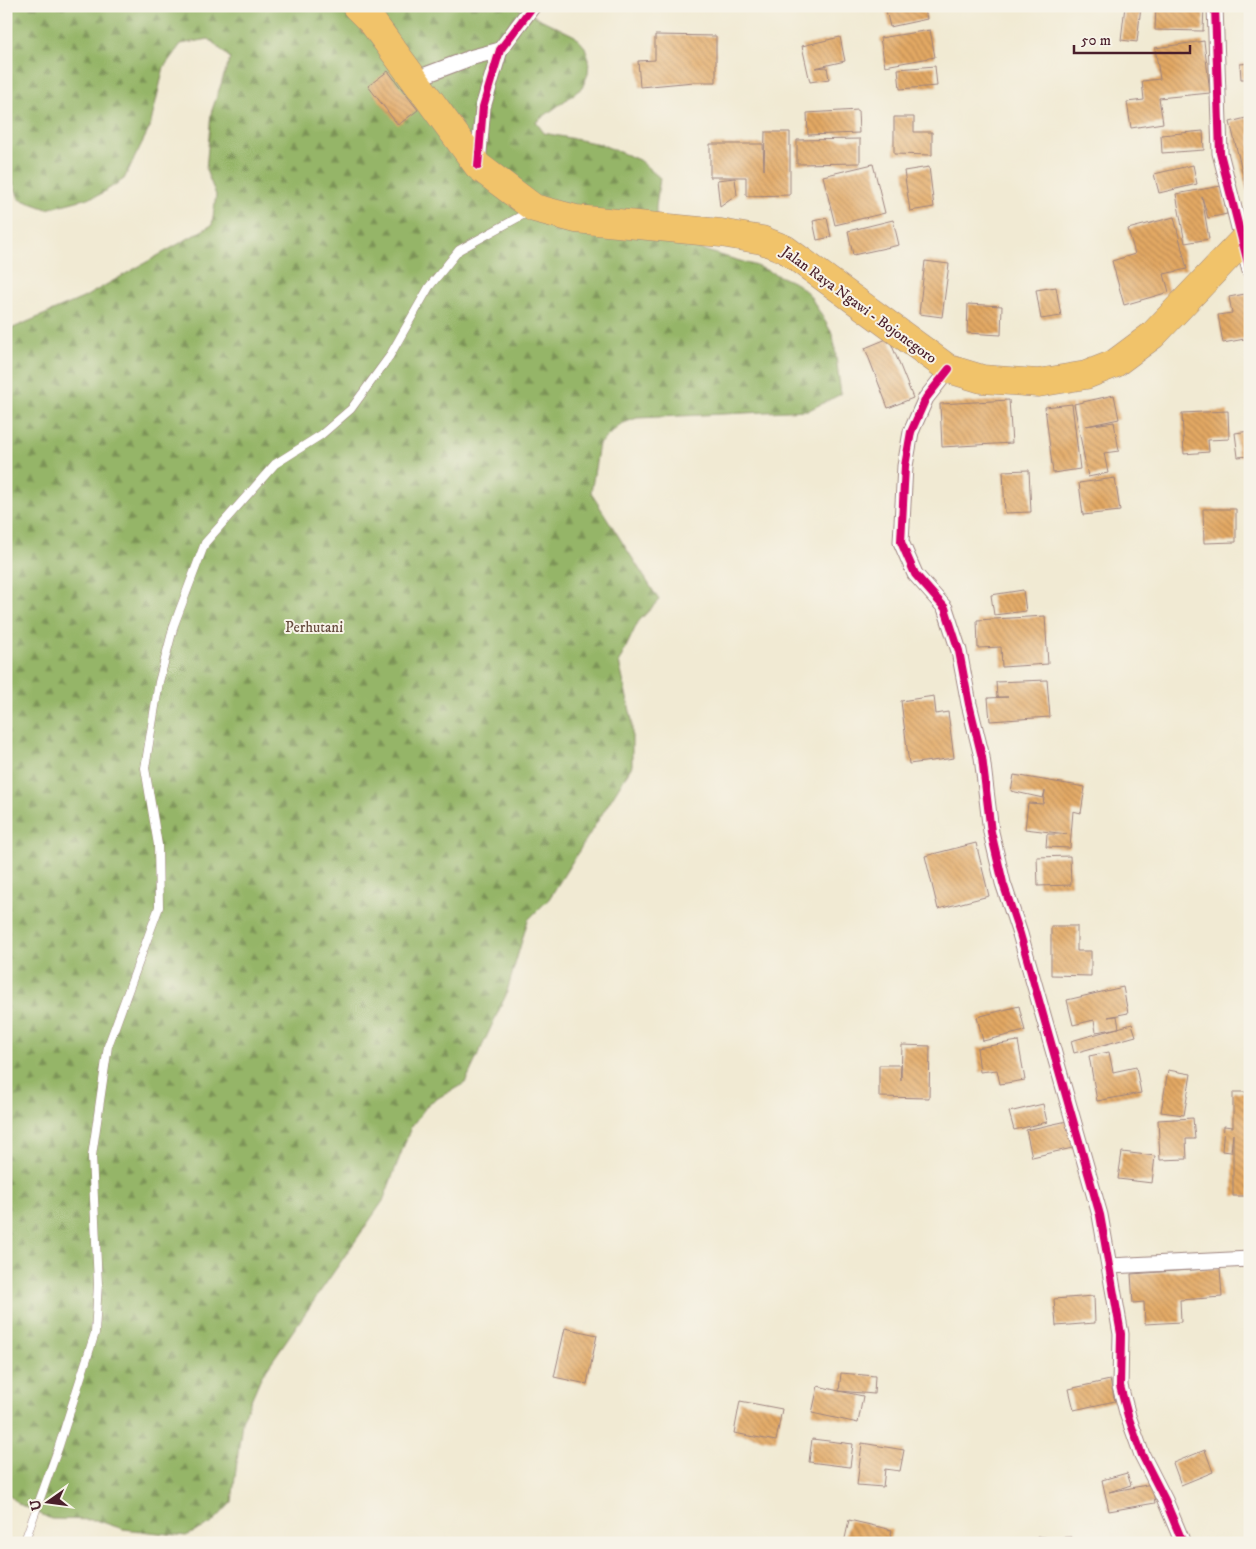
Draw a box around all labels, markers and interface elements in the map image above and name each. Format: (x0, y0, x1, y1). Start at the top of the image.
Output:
scale bar (1074, 22, 1190, 54)
text: 50 m (1081, 31, 1111, 50)
street label: Jalan Raya Ngawi - Bojonegoro (776, 241, 940, 368)
park label: Perhutani (285, 618, 343, 637)
north arrow (22, 1476, 72, 1526)
text: U (26, 1497, 46, 1512)

